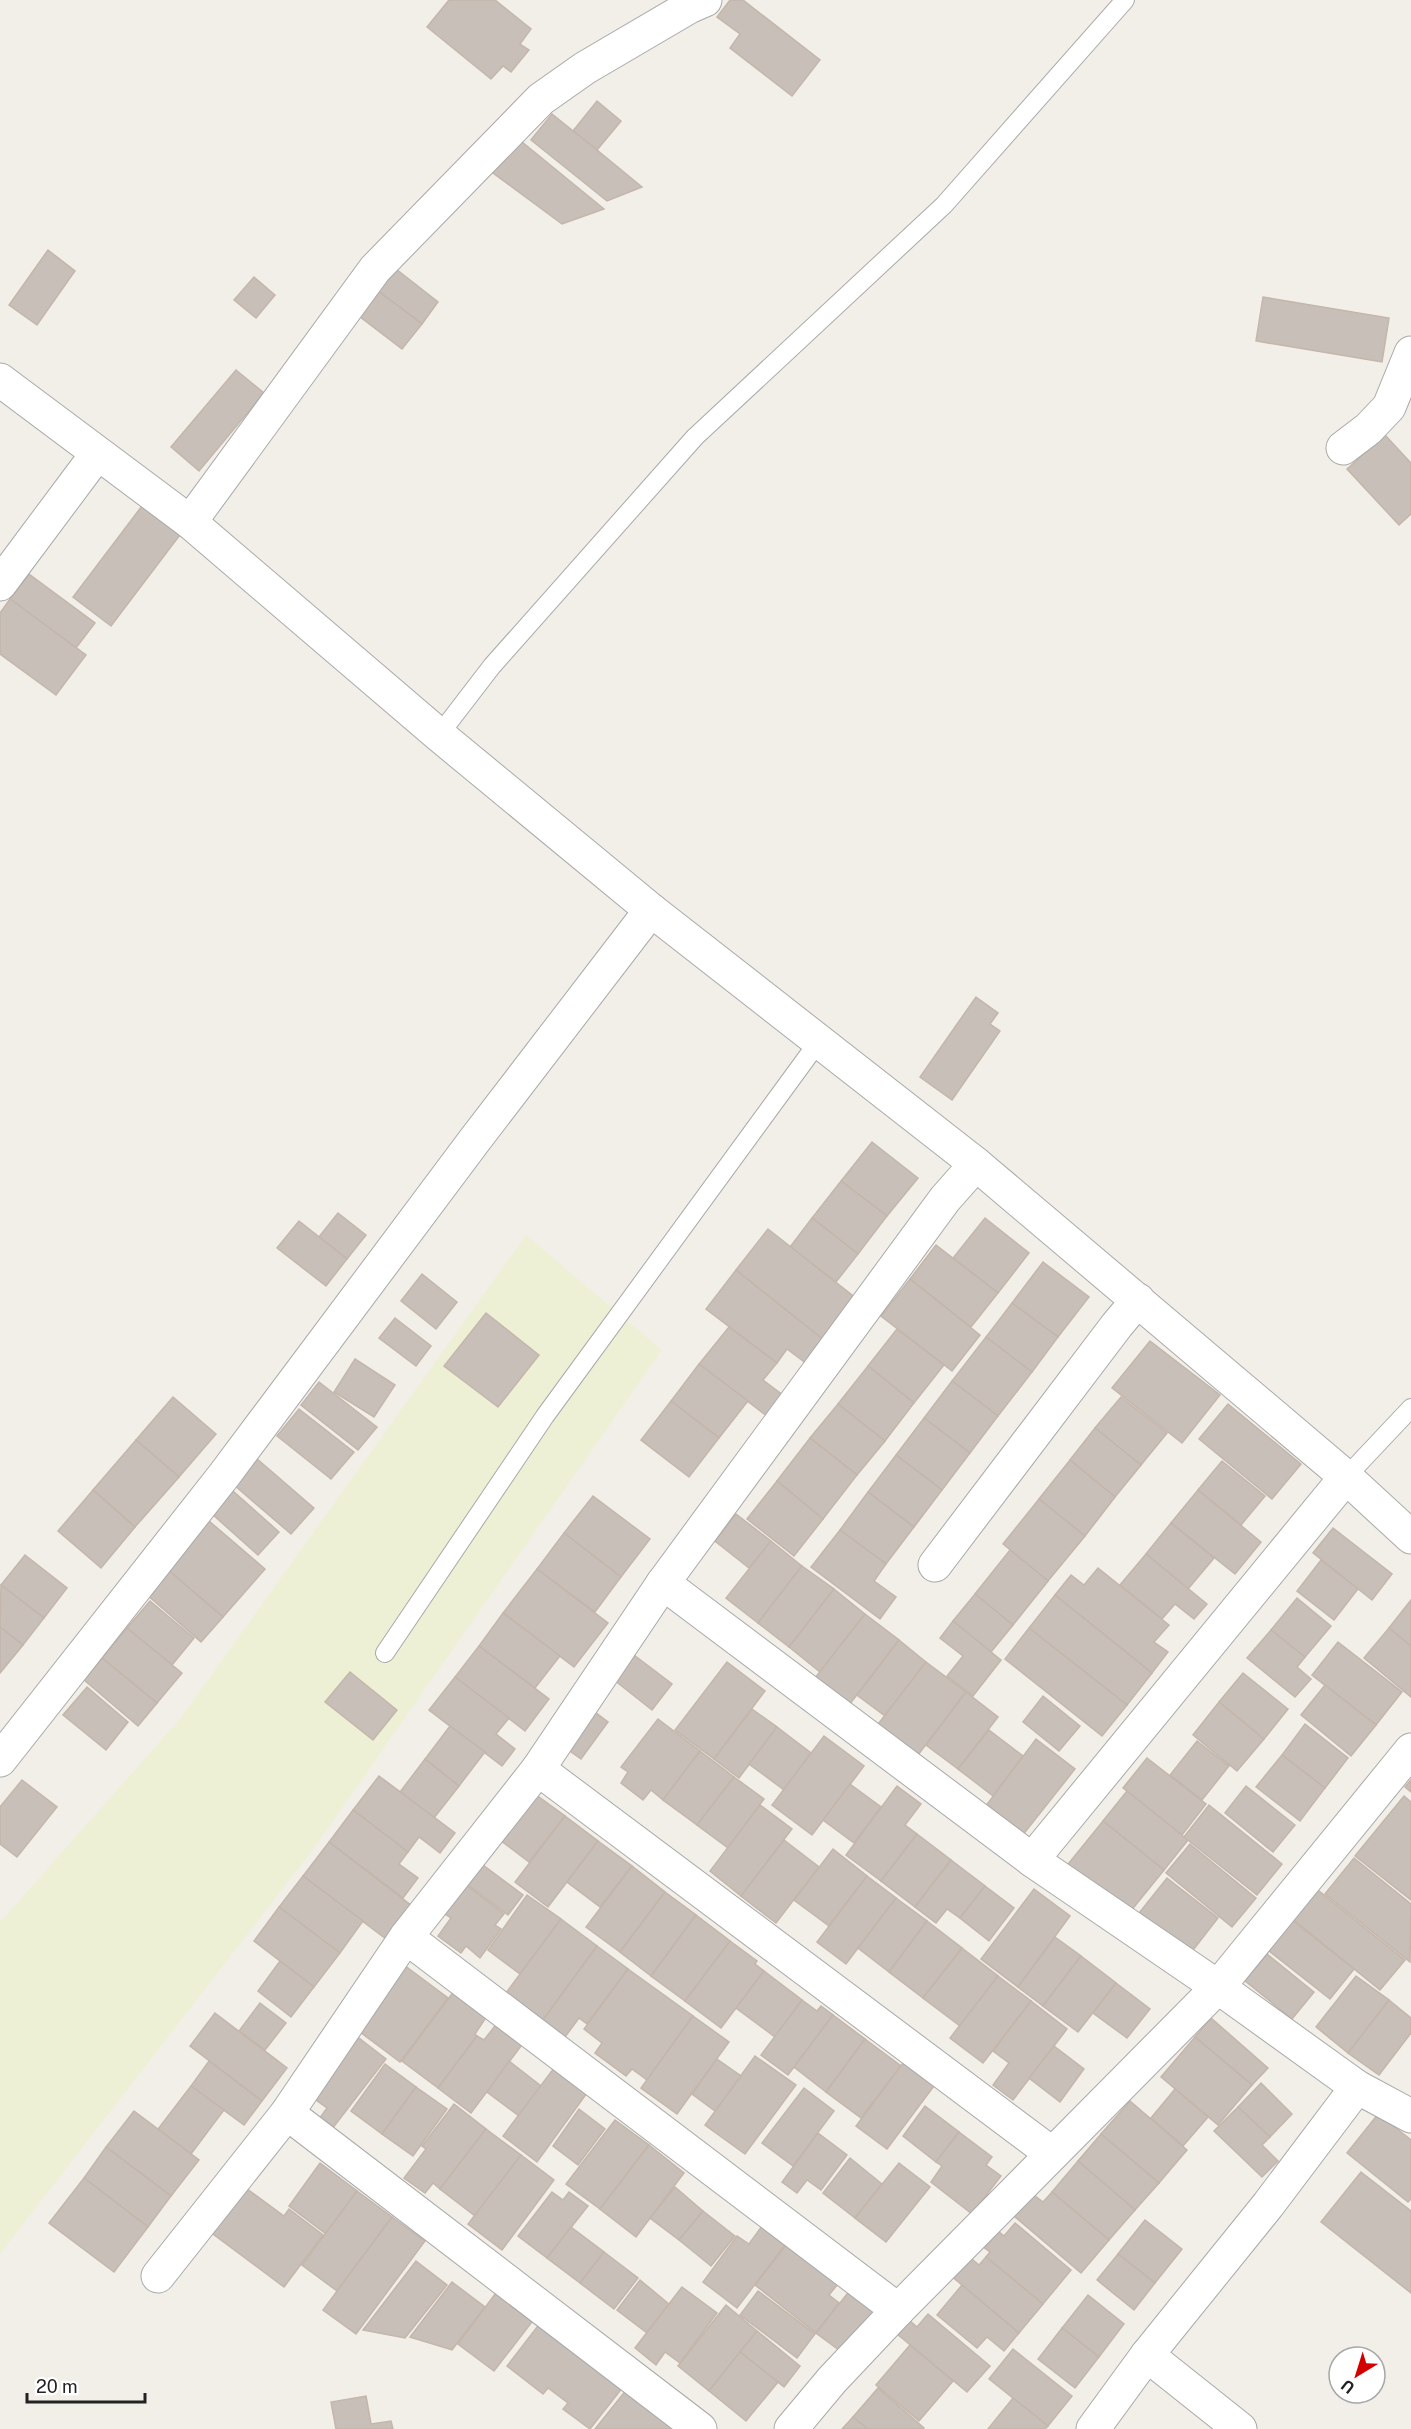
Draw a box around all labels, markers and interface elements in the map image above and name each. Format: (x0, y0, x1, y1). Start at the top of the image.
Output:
north arrow (1327, 2345, 1387, 2405)
scale bar (27, 2366, 146, 2404)
text: U (1338, 2375, 1358, 2397)
text: 20 m (36, 2376, 78, 2397)

